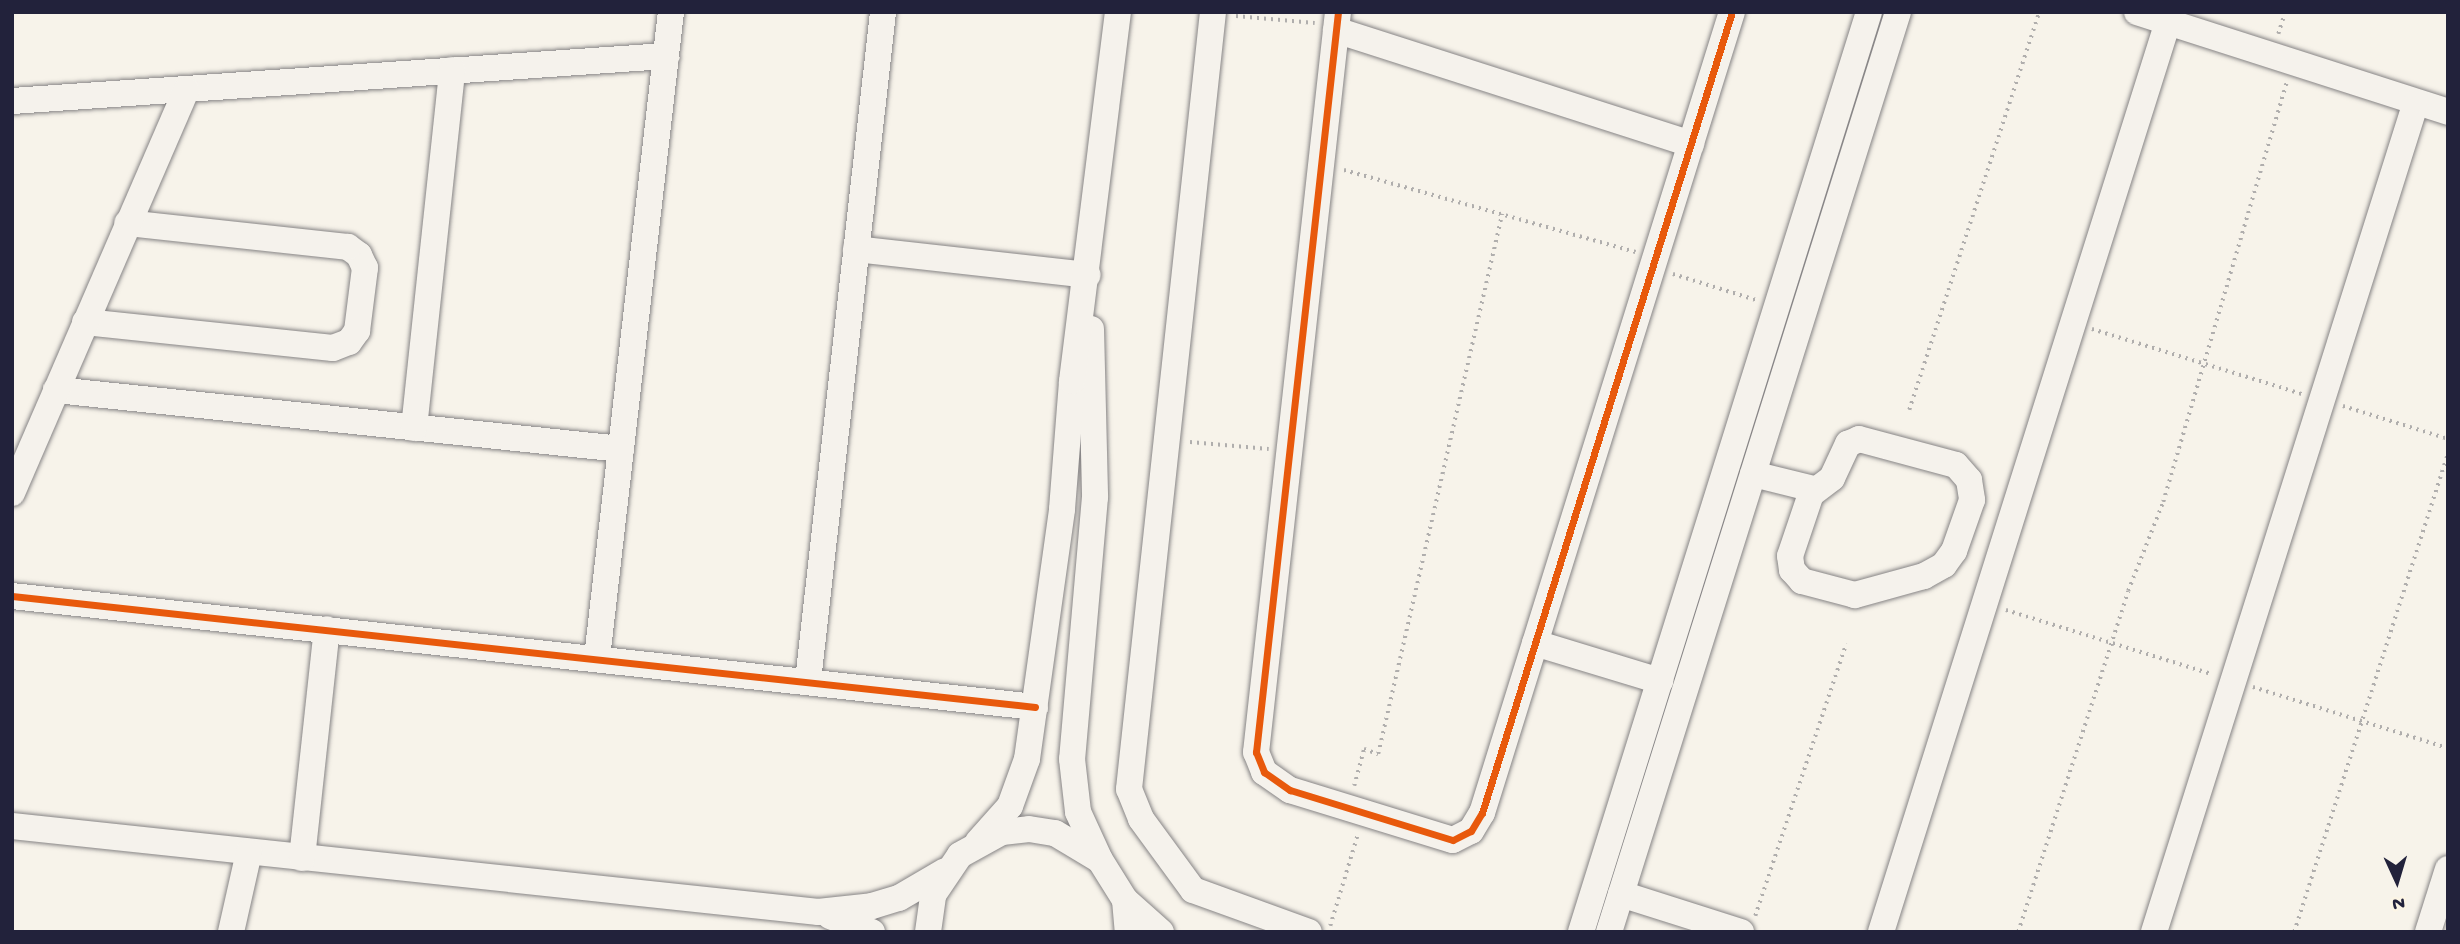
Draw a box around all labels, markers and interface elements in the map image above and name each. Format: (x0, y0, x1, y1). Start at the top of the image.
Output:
north arrow (2362, 846, 2432, 916)
text: N (2392, 891, 2405, 914)

